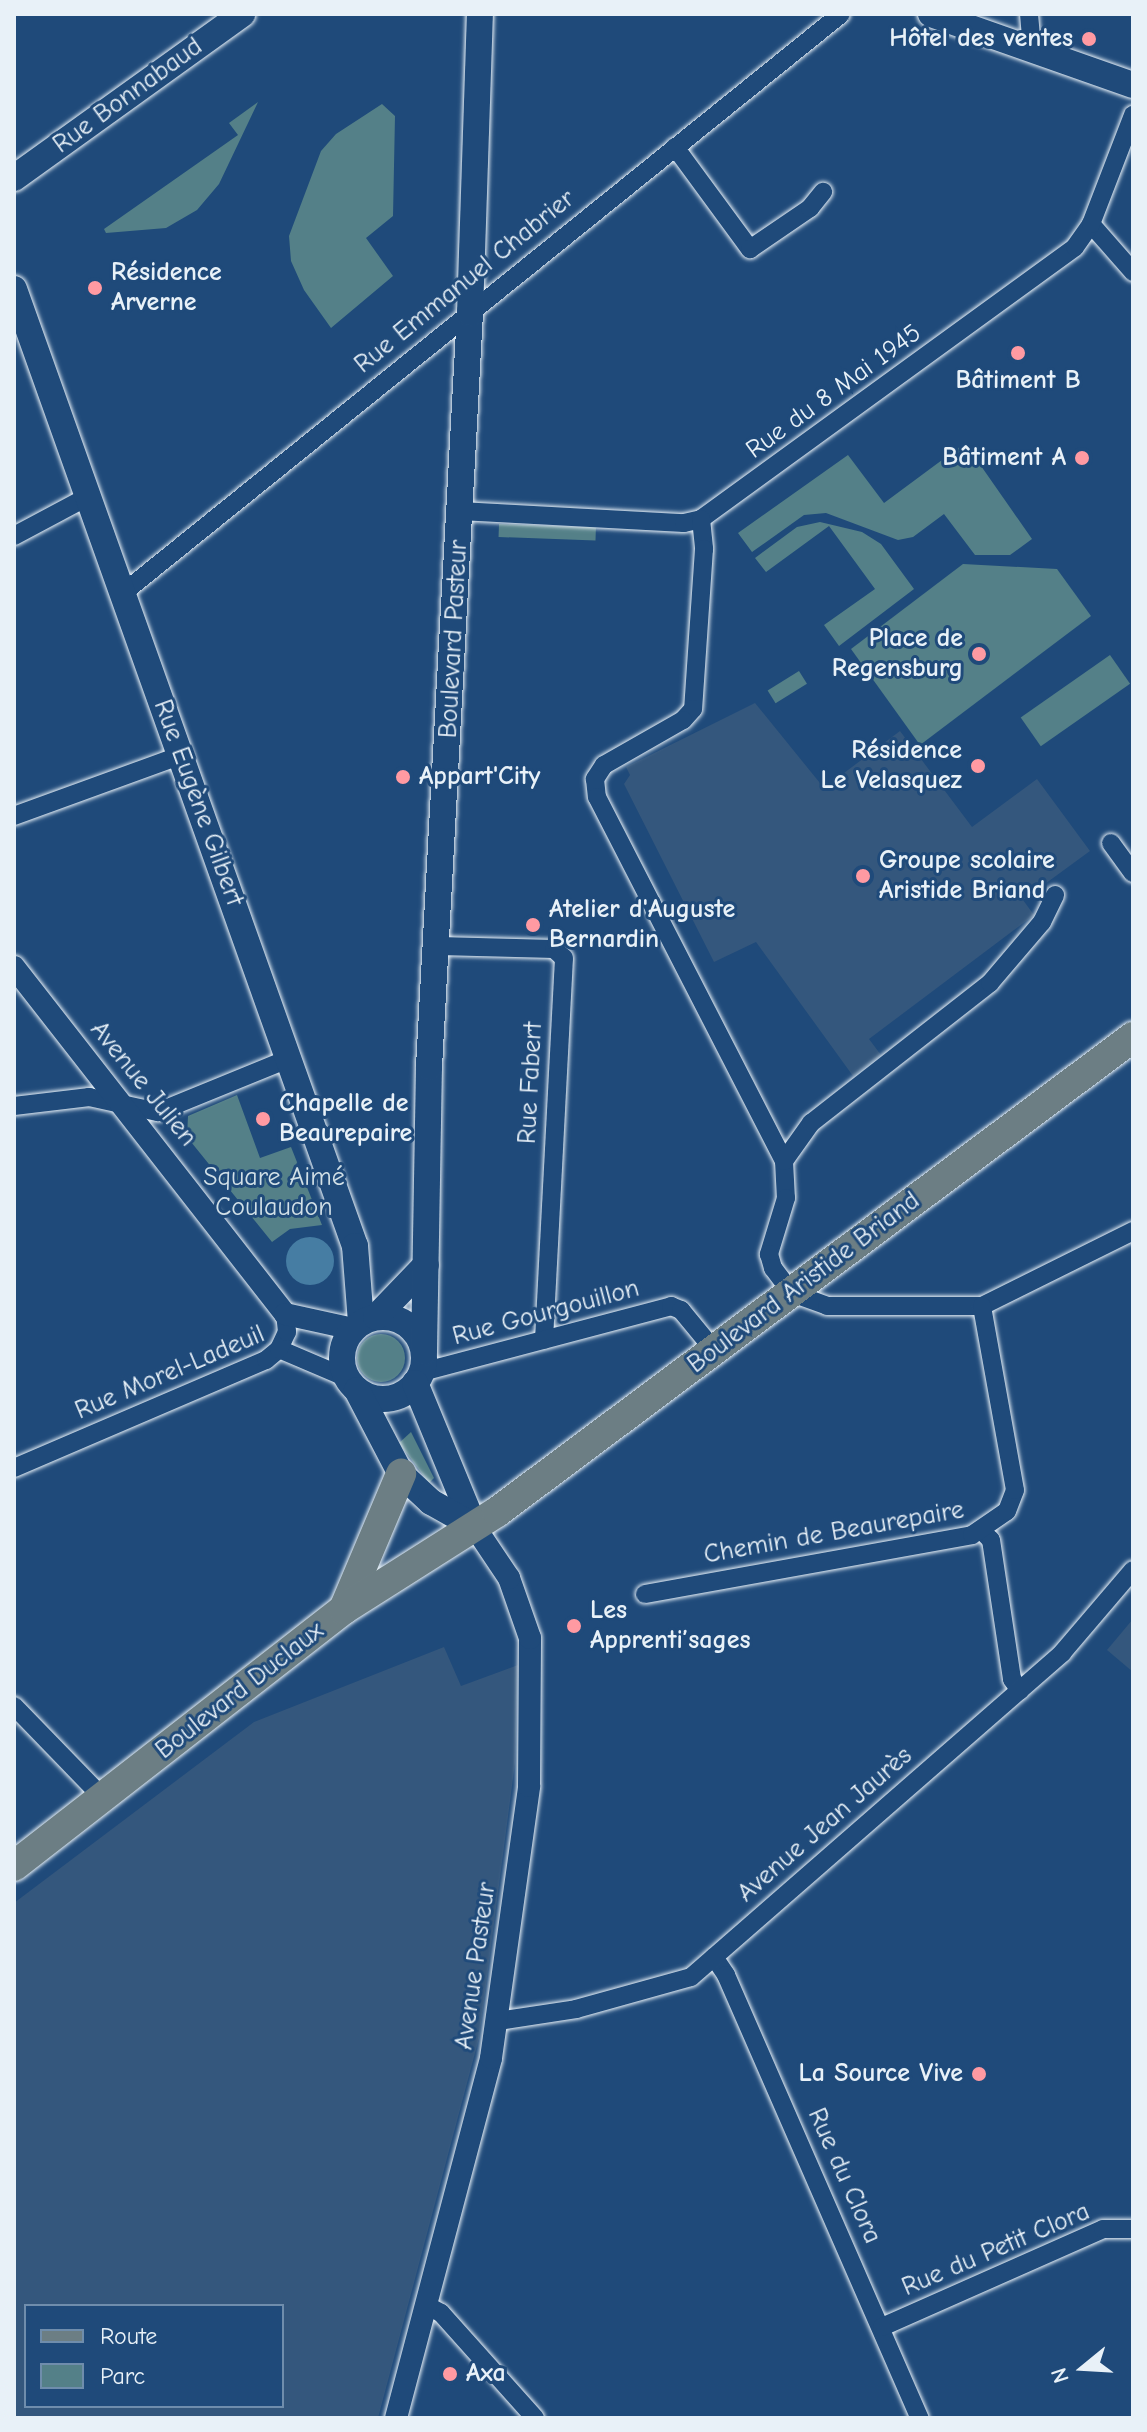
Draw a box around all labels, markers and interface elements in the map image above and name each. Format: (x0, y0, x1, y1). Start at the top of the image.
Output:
place label: Hôtel des ventes (889, 23, 1073, 55)
marker: Hôtel des ventes (1080, 30, 1098, 48)
street label: Rue Bonnabaud (47, 31, 209, 161)
street label: Rue Emmanuel Chabrier (349, 184, 581, 380)
place label: Résidence Arverne (111, 257, 222, 318)
marker: Résidence Arverne (86, 279, 104, 297)
street label: Rue du 8 Mai 1945 (740, 318, 928, 466)
marker: Bâtiment B (1009, 344, 1027, 362)
place label: Bâtiment B (955, 365, 1081, 397)
place label: Bâtiment A (942, 442, 1066, 474)
marker: Bâtiment A (1073, 449, 1091, 467)
street label: Boulevard Pasteur (433, 539, 475, 739)
place label: Place de Regensburg (832, 623, 963, 684)
marker: Place de Regensburg (970, 645, 988, 663)
street label: Rue Eugène Gilbert (146, 696, 250, 910)
place label: Résidence Le Velasquez (820, 735, 962, 796)
marker: Résidence Le Velasquez (969, 757, 987, 775)
place label: Appart'City (419, 761, 540, 793)
marker: Appart'City (394, 768, 412, 786)
place label: Groupe scolaire Aristide Briand (879, 845, 1055, 906)
marker: Groupe scolaire Aristide Briand (854, 867, 872, 885)
place label: Atelier d'Auguste Bernardin (549, 894, 735, 956)
marker: Atelier d'Auguste Bernardin (524, 916, 542, 934)
street label: Avenue Julien (83, 1015, 203, 1153)
street label: Rue Fabert (512, 1021, 550, 1145)
place label: Chapelle de Beaurepaire (279, 1088, 412, 1150)
marker: Chapelle de Beaurepaire (254, 1110, 272, 1128)
park label: Square Aimé Coulaudon (203, 1162, 345, 1224)
street label: Boulevard Aristide Briand (682, 1186, 926, 1380)
street label: Rue Gourgouillon (449, 1273, 643, 1353)
street label: Rue Morel-Ladeuil (71, 1319, 269, 1427)
street label: Chemin de Beaurepaire (702, 1495, 966, 1571)
place label: Les Apprenti’sages (590, 1595, 750, 1656)
street label: Boulevard Duclaux (150, 1616, 330, 1766)
marker: Les Apprenti’sages (565, 1617, 583, 1635)
street label: Avenue Jean Jaurès (731, 1741, 919, 1909)
street label: Avenue Pasteur (449, 1880, 503, 2052)
place label: La Source Vive (798, 2058, 963, 2090)
marker: La Source Vive (970, 2065, 988, 2083)
street label: Rue du Clora (800, 2103, 888, 2249)
street label: Rue du Petit Clora (897, 2196, 1095, 2304)
legend (24, 2304, 284, 2408)
text: Route (100, 2322, 157, 2350)
north arrow (1043, 2328, 1123, 2408)
place label: Axa (466, 2358, 506, 2390)
text: Parc (100, 2362, 145, 2390)
marker: Axa (441, 2365, 459, 2383)
text: N (1046, 2365, 1075, 2386)

